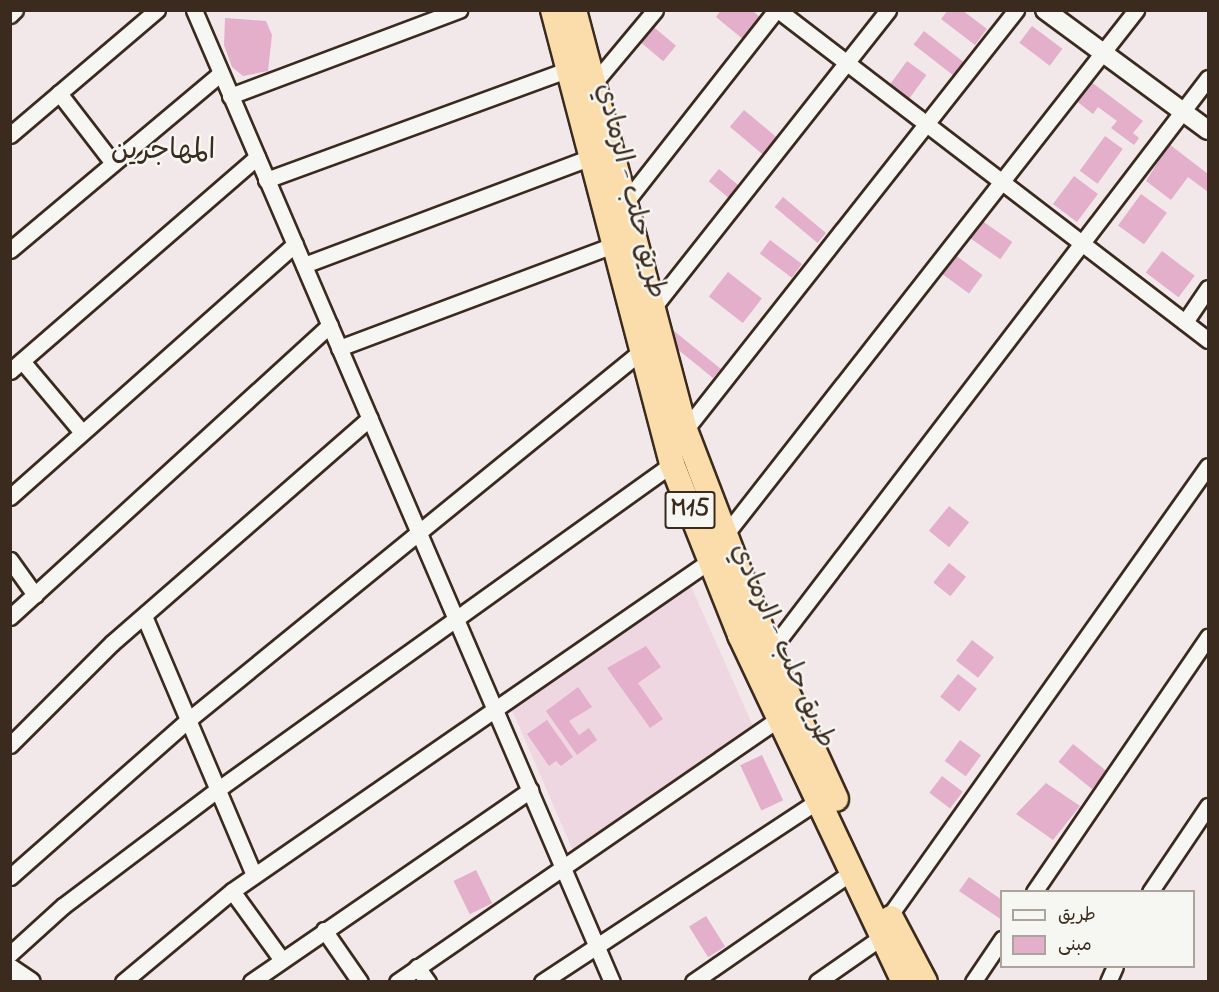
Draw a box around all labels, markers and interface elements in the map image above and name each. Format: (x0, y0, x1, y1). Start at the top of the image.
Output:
street label: طريق حلب - الرمادي (588, 80, 672, 302)
district label: المهاجرين (111, 135, 215, 169)
road number: M15 (664, 487, 716, 533)
street label: طريق حلب - الرمادي (722, 539, 842, 753)
legend (1000, 890, 1195, 968)
text: طريق (1058, 903, 1096, 929)
text: مبنى (1058, 933, 1092, 959)

